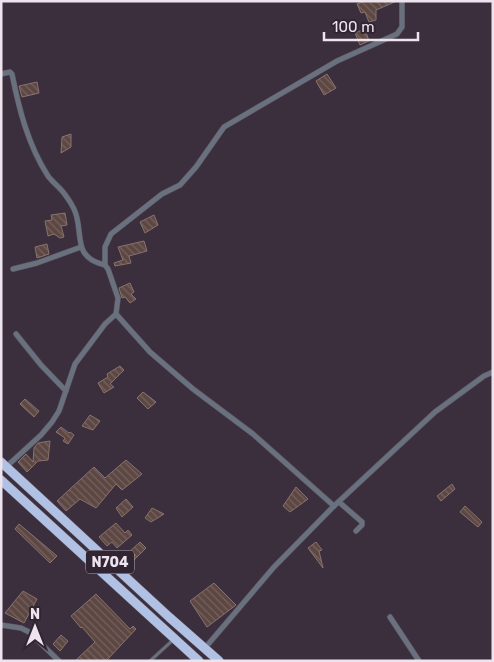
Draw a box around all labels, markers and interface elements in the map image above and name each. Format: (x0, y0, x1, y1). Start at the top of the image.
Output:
scale bar (324, 10, 418, 42)
text: 100 m (332, 18, 374, 36)
road number: N704 (86, 550, 134, 574)
north arrow (10, 602, 60, 652)
text: N (30, 606, 40, 623)

